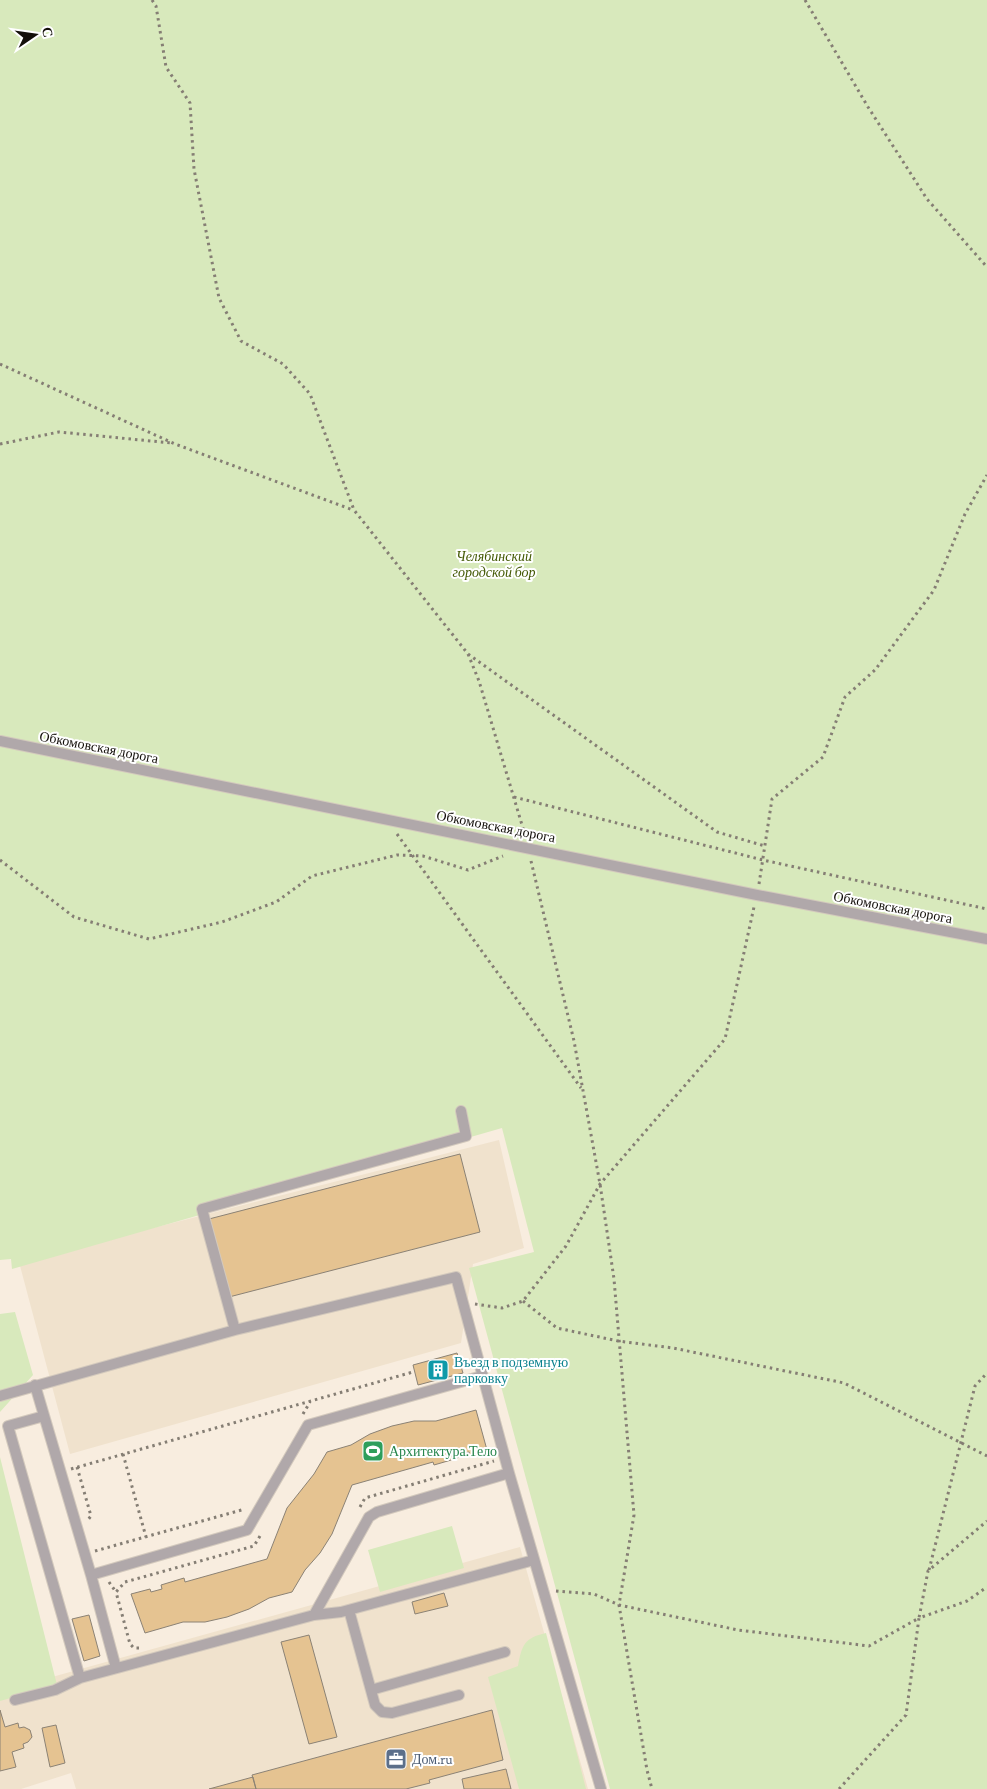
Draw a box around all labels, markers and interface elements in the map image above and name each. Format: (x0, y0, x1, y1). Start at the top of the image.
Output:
north arrow (10, 10, 60, 60)
text: С (39, 25, 57, 39)
park label: Челябинский городской бор (452, 548, 536, 580)
street label: Обкомовская дорога (38, 728, 160, 767)
street label: Обкомовская дорога (435, 807, 557, 846)
street label: Обкомовская дорога (832, 888, 954, 927)
place label: Въезд в подземную парковку (454, 1354, 568, 1386)
building icon: Въезд в подземную парковку (426, 1358, 450, 1382)
sports icon: Архитектура.Тело (361, 1439, 385, 1463)
place label: Архитектура.Тело (389, 1443, 497, 1459)
office icon: Дом.ru (384, 1747, 408, 1771)
place label: Дом.ru (412, 1751, 453, 1767)

